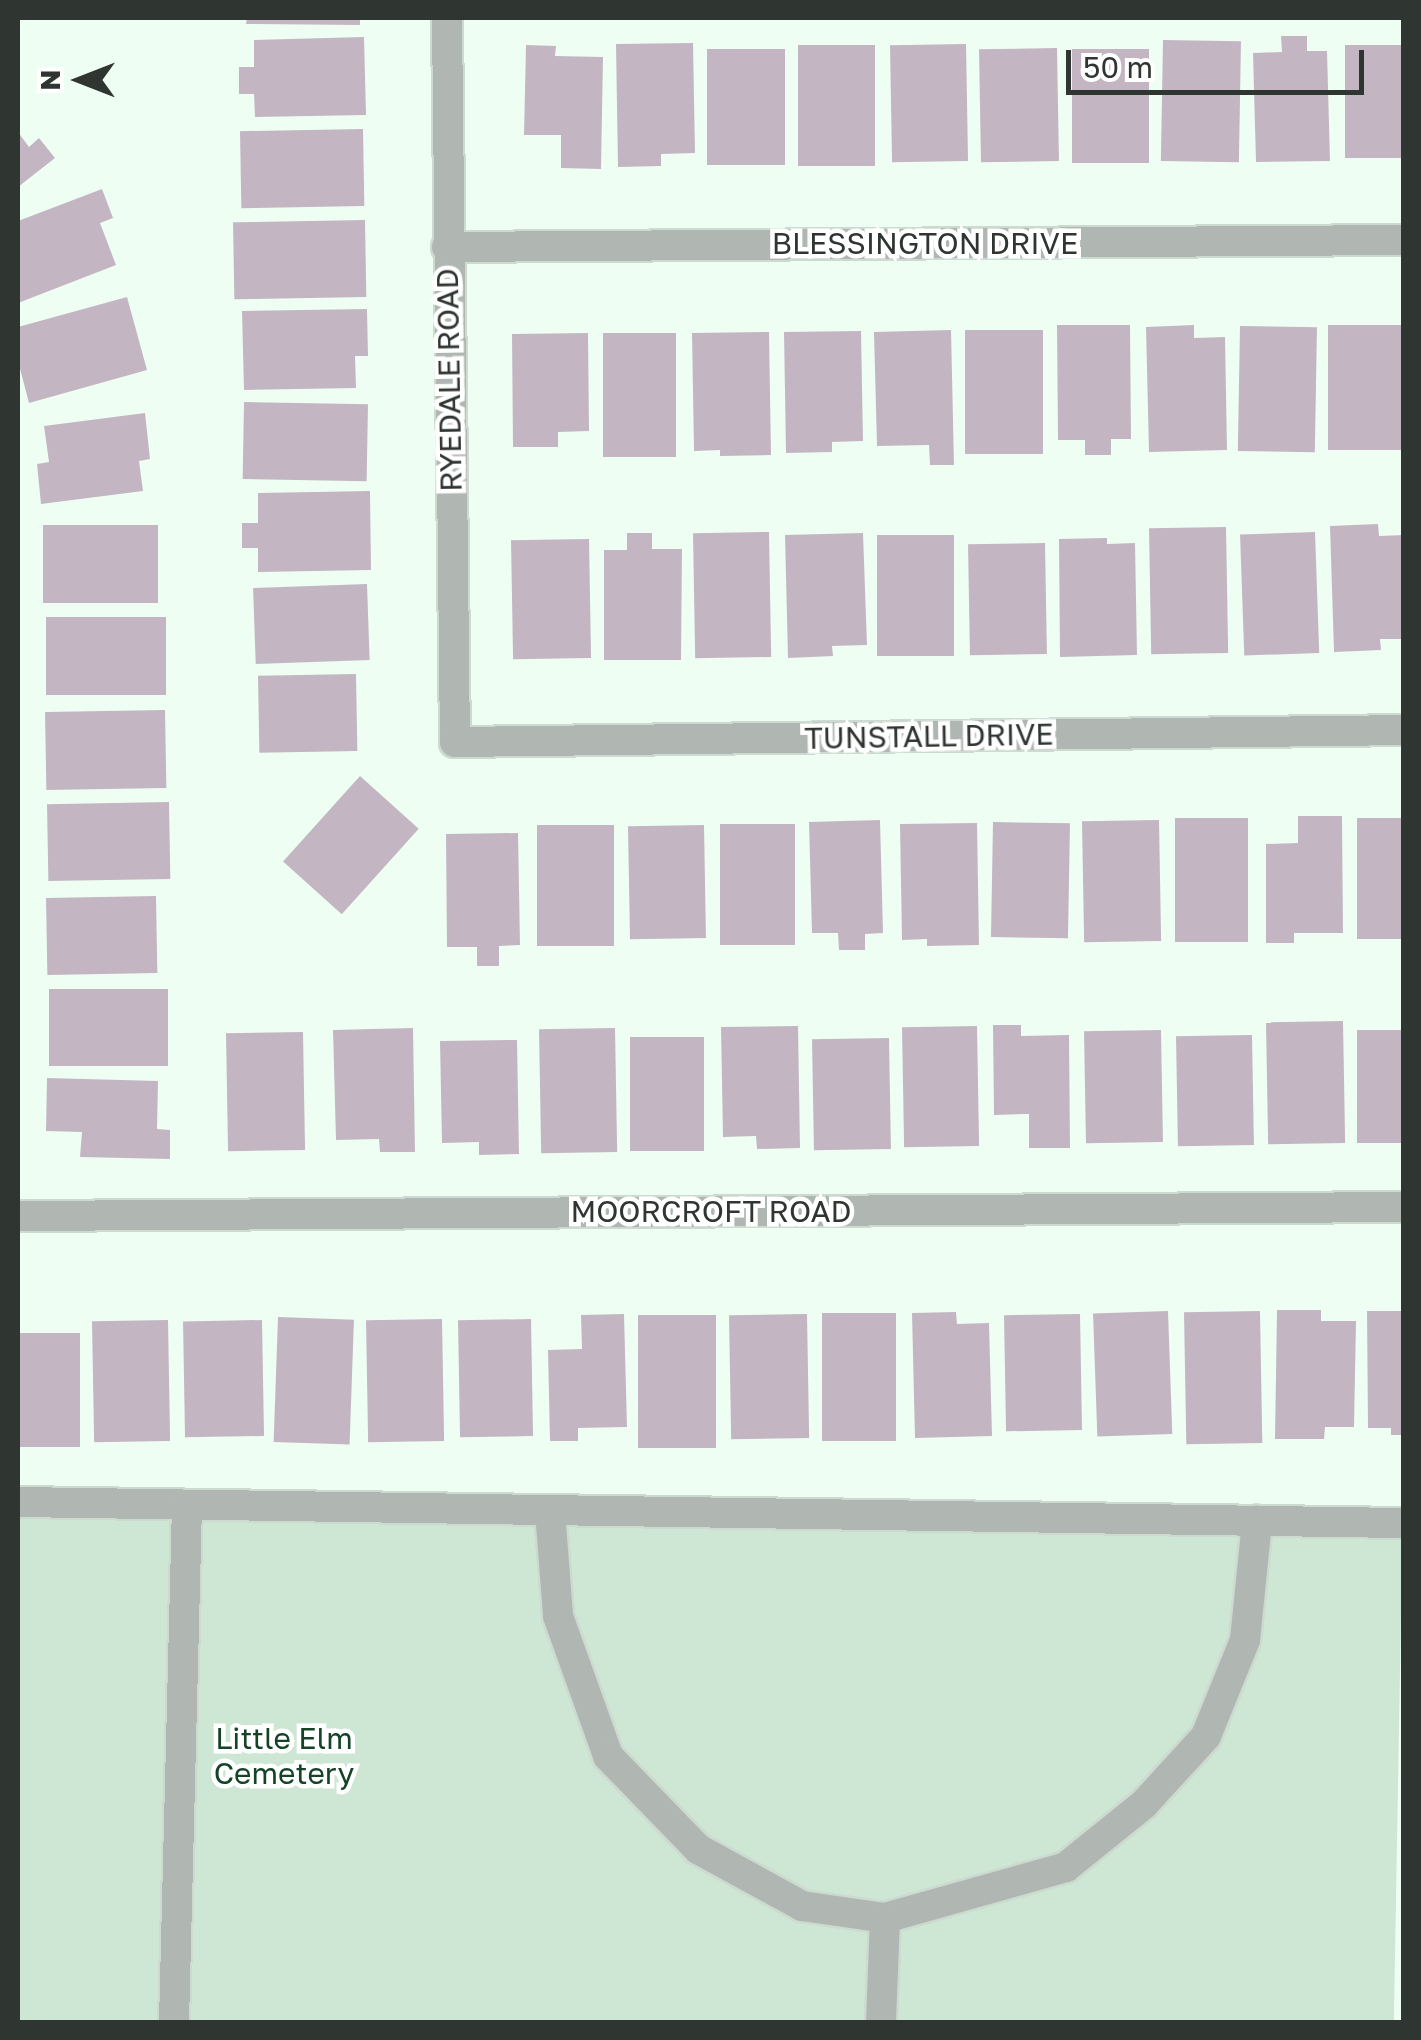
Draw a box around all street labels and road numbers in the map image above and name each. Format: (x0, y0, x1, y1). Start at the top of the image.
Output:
street label: BLESSINGTON DRIVE (772, 225, 1078, 261)
street label: RYEDALE ROAD (429, 268, 469, 492)
street label: TUNSTALL DRIVE (804, 716, 1054, 756)
street label: MOORCROFT ROAD (570, 1193, 852, 1229)

